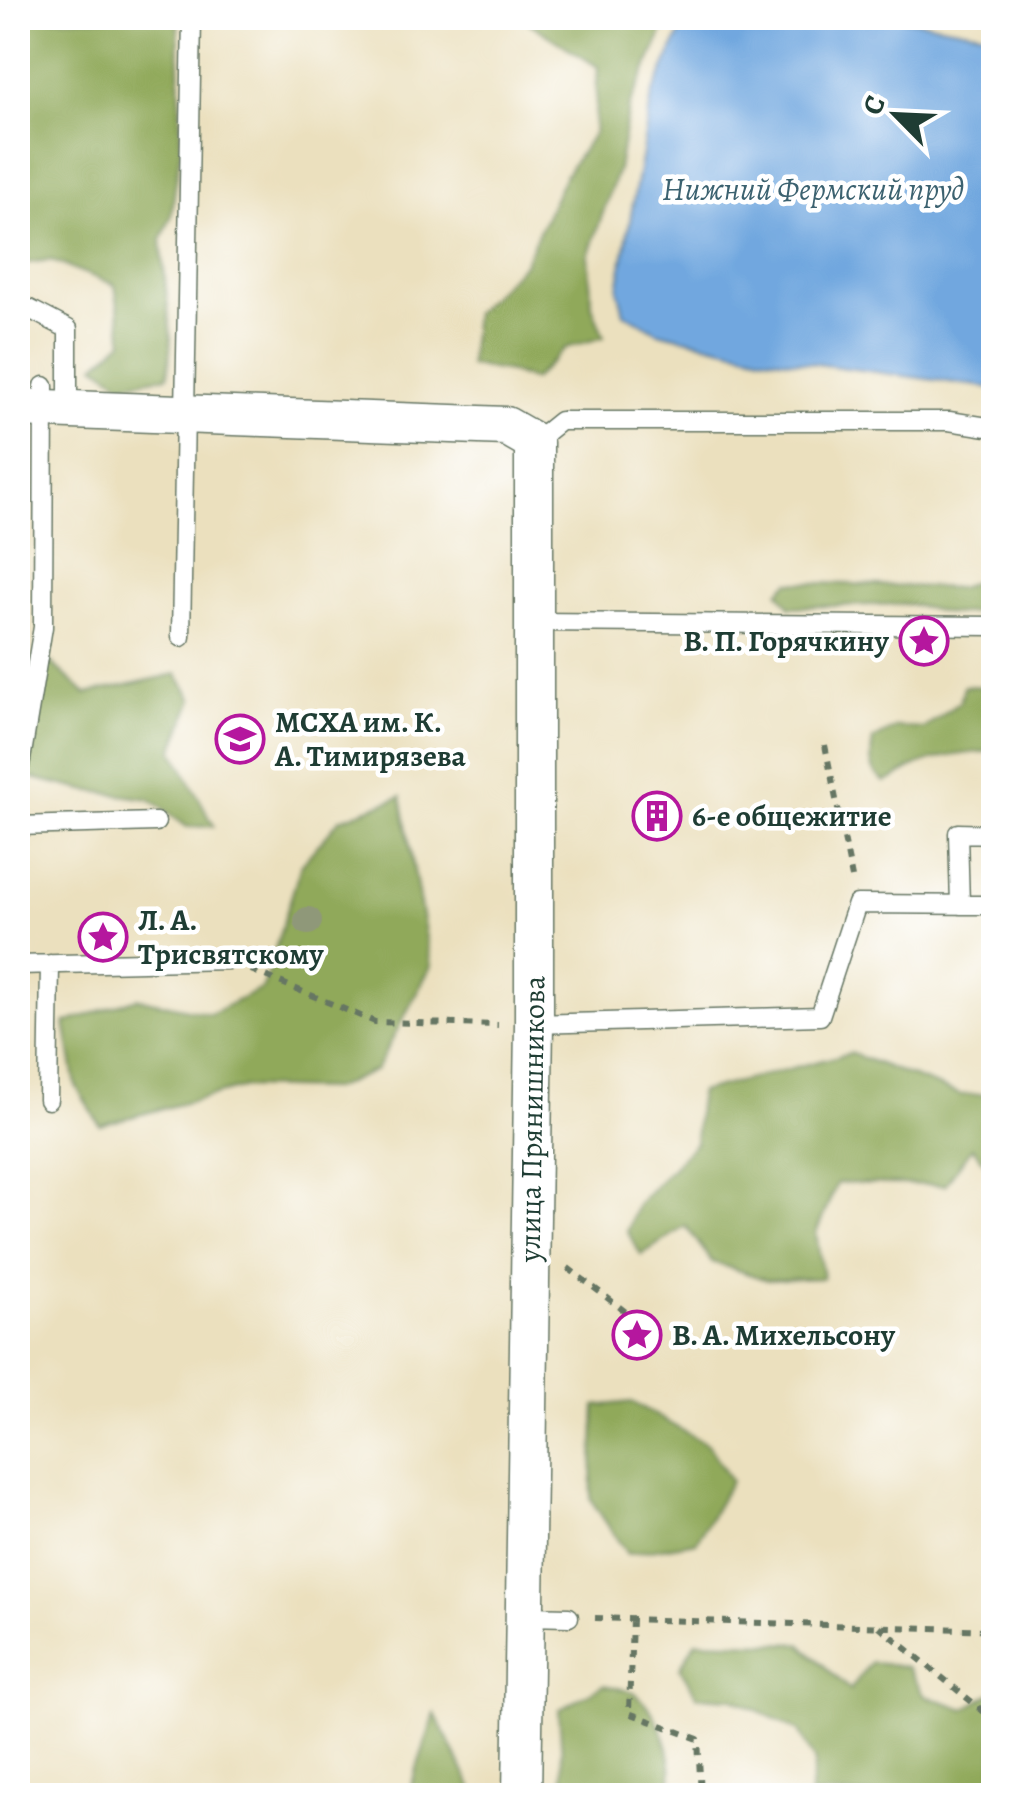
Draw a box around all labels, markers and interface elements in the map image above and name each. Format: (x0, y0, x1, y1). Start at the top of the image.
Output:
north arrow (846, 65, 946, 165)
text: С (853, 90, 895, 121)
water label: Нижний Фермский пруд (662, 167, 964, 211)
place icon: В. П. Горячкину (898, 615, 950, 667)
place label: В. П. Горячкину (683, 621, 890, 661)
place label: МСХА им. К. А. Тимирязева (274, 702, 467, 776)
school or university icon: МСХА им. К. А. Тимирязева (214, 713, 266, 765)
building icon: 6-е общежитие (631, 790, 683, 842)
place label: 6-е общежитие (692, 796, 892, 836)
place label: Л. А. Трисвятскому (138, 900, 324, 974)
place icon: Л. А. Трисвятскому (77, 911, 129, 963)
street label: улица Прянишникова (509, 975, 554, 1264)
place icon: В. А. Михельсону (611, 1309, 663, 1361)
place label: В. А. Михельсону (672, 1315, 896, 1355)

